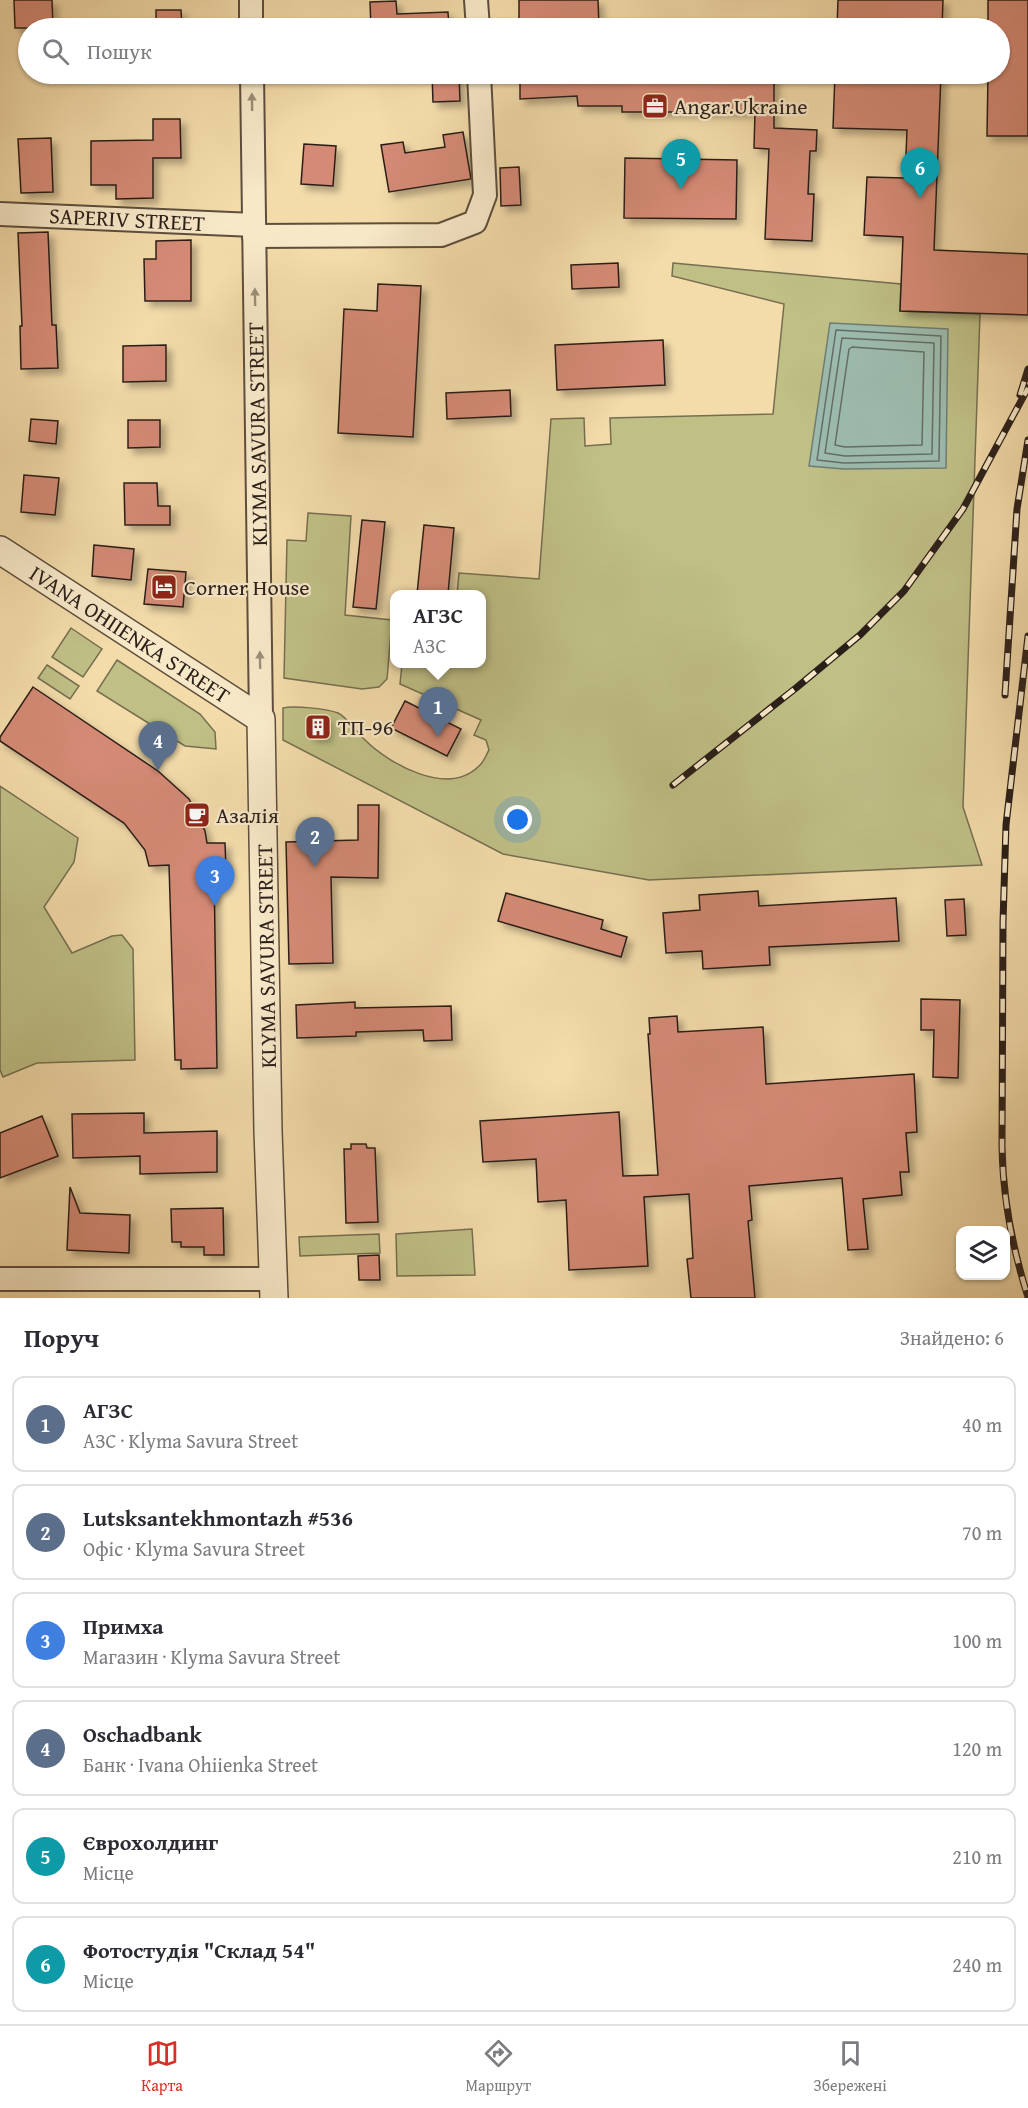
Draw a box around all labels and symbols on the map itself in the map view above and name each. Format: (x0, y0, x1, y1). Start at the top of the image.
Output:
place label: Angar.Ukraine (674, 90, 808, 122)
office icon: Angar.Ukraine (640, 91, 670, 121)
one-way arrow (247, 93, 257, 112)
pin: 5 (662, 140, 700, 189)
pin: 6 (900, 148, 940, 198)
street label: SAPERIV STREET (48, 199, 206, 239)
one-way arrow (250, 288, 260, 307)
street label: KLYMA SAVURA STREET (239, 322, 275, 546)
street label: IVANA OHIIENKA STREET (23, 557, 237, 711)
place label: Corner House (184, 571, 310, 603)
hotel icon: Corner House (149, 572, 179, 602)
one-way arrow (255, 651, 265, 670)
pin: 1 (418, 688, 458, 737)
place label: ТП-96 (338, 711, 393, 743)
building icon: ТП-96 (303, 712, 333, 742)
pin: 4 (138, 722, 178, 771)
place label: Азалія (216, 799, 279, 831)
cafe icon: Азалія (182, 800, 212, 830)
your location (503, 805, 532, 834)
pin: 2 (296, 818, 334, 867)
street label: KLYMA SAVURA STREET (248, 844, 284, 1068)
pin: 3 (196, 856, 234, 906)

